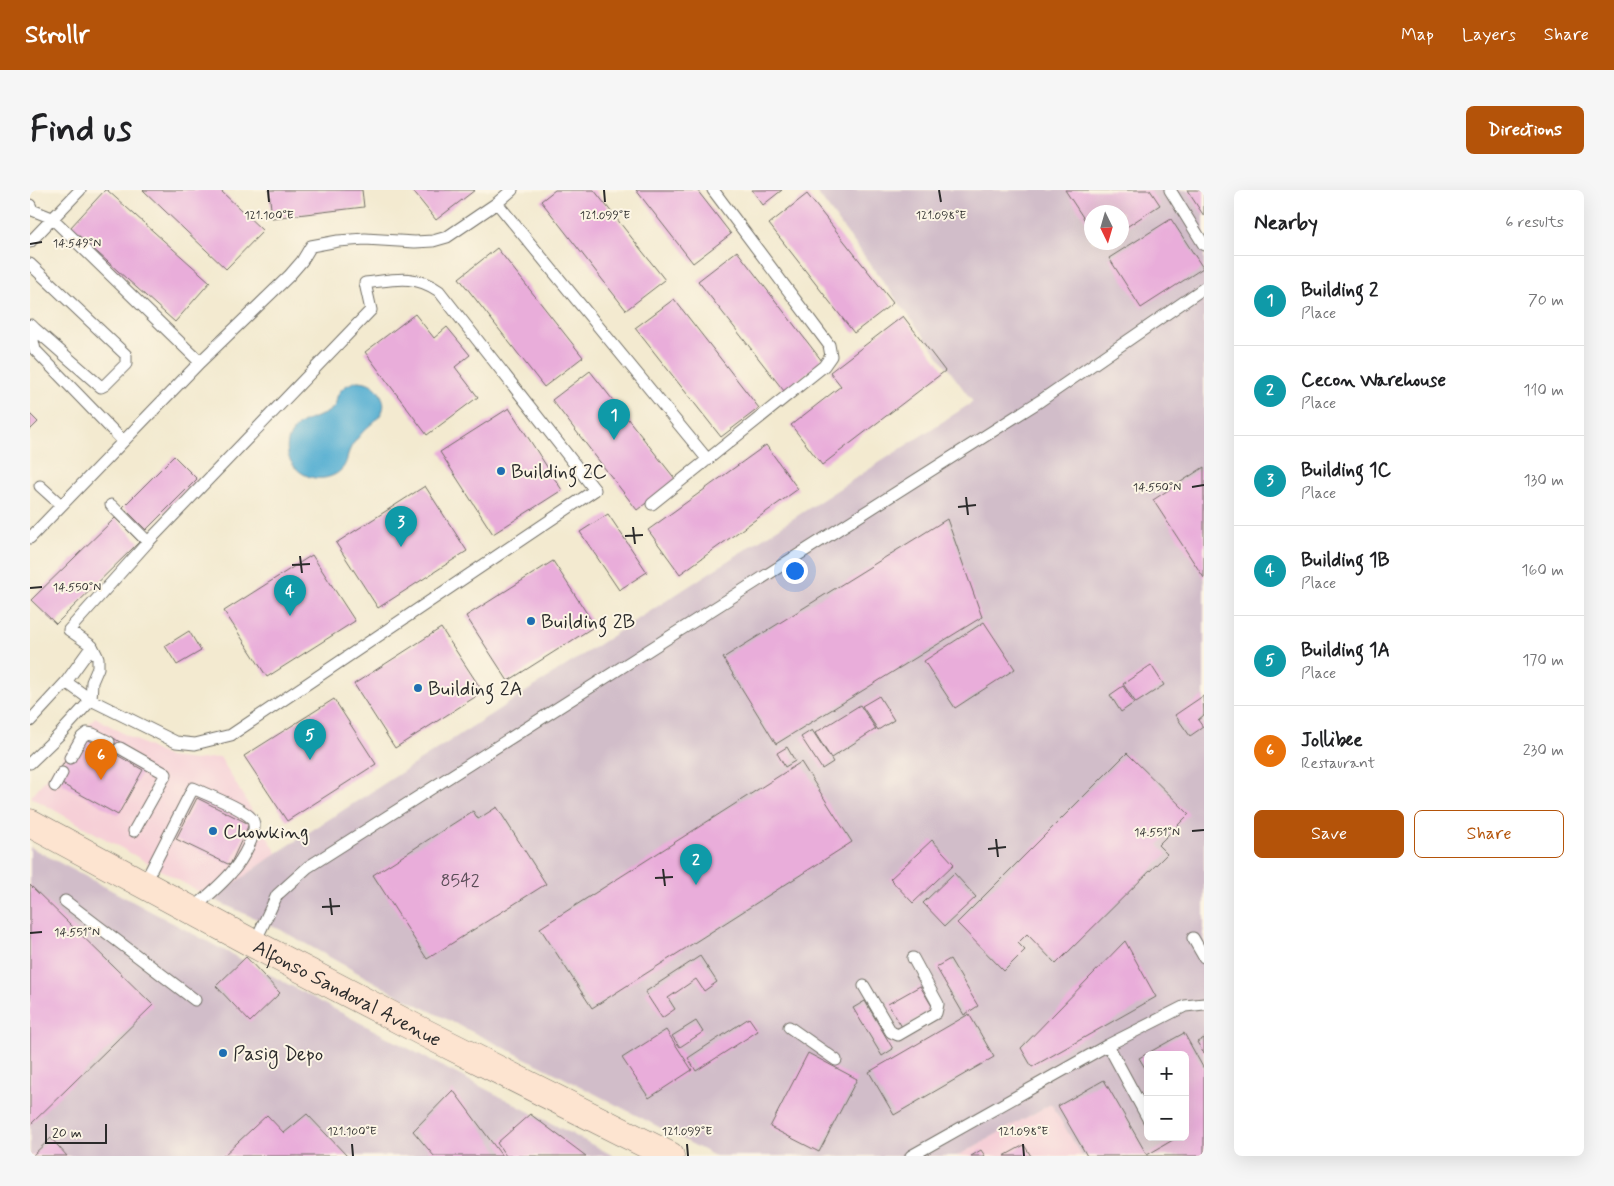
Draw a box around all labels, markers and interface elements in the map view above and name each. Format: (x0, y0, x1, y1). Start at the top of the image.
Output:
text: Strollr (25, 20, 89, 51)
text: Map (1401, 23, 1434, 47)
text: Layers (1462, 23, 1516, 47)
text: Share (1544, 23, 1589, 47)
button: Directions (1466, 106, 1584, 154)
text: Find us (30, 107, 132, 153)
north arrow (1084, 205, 1129, 250)
text: 121.100°E (244, 208, 294, 224)
text: 121.099°E (580, 208, 630, 224)
text: 121.098°E (916, 208, 966, 224)
text: Nearby (1254, 209, 1318, 237)
text: 6 results (1505, 212, 1564, 233)
text: 14.549°N (53, 236, 101, 252)
text: Building 2 (1301, 278, 1378, 303)
text: 1 (1266, 290, 1274, 311)
text: 70 m (1528, 290, 1564, 311)
text: Place (1301, 303, 1336, 324)
text: Cecon Warehouse (1301, 368, 1446, 393)
text: 2 (1266, 380, 1274, 401)
text: 110 m (1523, 380, 1564, 401)
text: Place (1301, 393, 1336, 414)
pin: 1 (598, 399, 630, 440)
text: Building 1C (1301, 458, 1391, 483)
place label: Building 2C (511, 459, 607, 488)
marker: Building 2C (495, 465, 507, 477)
text: 3 (1266, 470, 1274, 491)
text: 130 m (1523, 470, 1564, 491)
text: 14.550°N (1133, 480, 1181, 496)
text: Place (1301, 483, 1336, 504)
pin: 3 (385, 506, 417, 547)
text: Building 1B (1301, 548, 1390, 573)
your location (782, 558, 808, 584)
text: 4 (1265, 560, 1275, 581)
text: 160 m (1521, 560, 1564, 581)
text: Place (1301, 573, 1336, 594)
pin: 4 (274, 575, 306, 616)
text: 14.550°N (53, 580, 101, 596)
place label: Building 2B (541, 609, 635, 638)
marker: Building 2B (525, 615, 537, 627)
text: Building 1A (1301, 638, 1390, 663)
text: 5 (1265, 650, 1275, 671)
text: 170 m (1522, 650, 1564, 671)
text: Place (1301, 663, 1336, 684)
place label: Building 2A (428, 676, 523, 705)
marker: Building 2A (412, 682, 424, 694)
pin: 5 (294, 719, 326, 760)
text: Jollibee (1301, 728, 1363, 753)
pin: 6 (85, 739, 117, 780)
text: 6 (1266, 740, 1274, 761)
text: 230 m (1523, 740, 1564, 761)
text: Restaurant (1301, 753, 1375, 774)
button: Save (1254, 810, 1404, 858)
button: Share (1414, 810, 1564, 858)
place label: Chowking (223, 819, 309, 846)
marker: Chowking (207, 825, 219, 837)
text: 14.551°N (1134, 825, 1180, 841)
pin: 2 (680, 844, 712, 885)
house number: 8542 (440, 869, 480, 893)
text: 14.551°N (54, 925, 100, 941)
street label: Alfonso Sandoval Avenue (248, 934, 446, 1054)
place label: Pasig Depo (233, 1041, 323, 1069)
marker: Pasig Depo (217, 1047, 229, 1059)
map controls (1144, 1051, 1189, 1141)
button: + (1144, 1051, 1189, 1096)
button: − (1144, 1096, 1189, 1141)
scale bar (45, 1121, 108, 1144)
text: 20 m (52, 1124, 82, 1142)
text: 121.100°E (327, 1124, 377, 1140)
text: 121.099°E (662, 1124, 712, 1140)
text: 121.098°E (998, 1124, 1048, 1140)

